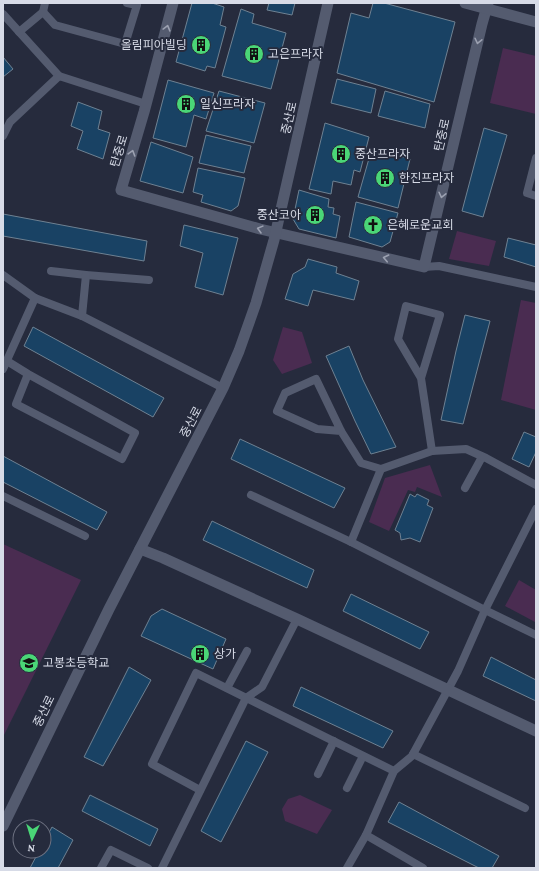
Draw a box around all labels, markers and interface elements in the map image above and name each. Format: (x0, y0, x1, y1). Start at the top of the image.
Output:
one-way arrow (162, 24, 170, 31)
building icon: 올림피아빌딩 (190, 34, 212, 56)
place label: 올림피아빌딩 (121, 38, 187, 52)
one-way arrow (474, 38, 482, 44)
building icon: 고은프라자 (243, 43, 265, 65)
place label: 고은프라자 (268, 47, 323, 61)
building icon: 일신프라자 (175, 93, 197, 115)
place label: 일신프라자 (200, 97, 255, 111)
street label: 중산로 (278, 100, 300, 136)
street label: 탄중로 (431, 117, 453, 153)
street label: 탄중로 (107, 133, 131, 169)
building icon: 중산프라자 (330, 143, 352, 165)
place label: 중산프라자 (355, 147, 410, 161)
one-way arrow (127, 150, 136, 157)
building icon: 한진프라자 (374, 167, 396, 189)
place label: 한진프라자 (399, 171, 454, 185)
one-way arrow (438, 191, 446, 198)
building icon: 중산코아 (304, 204, 326, 226)
place label: 중산코아 (257, 208, 301, 222)
church icon: 은혜로운교회 (362, 214, 384, 236)
place label: 은혜로운교회 (387, 218, 453, 232)
one-way arrow (257, 225, 263, 233)
one-way arrow (383, 255, 390, 263)
street label: 중산로 (177, 404, 205, 440)
building icon: 상가 (189, 643, 211, 665)
place label: 상가 (214, 647, 236, 661)
school or university icon: 고봉초등학교 (18, 652, 40, 674)
place label: 고봉초등학교 (43, 656, 109, 670)
street label: 중산로 (30, 693, 58, 729)
north arrow (12, 819, 52, 859)
text: N (27, 843, 35, 855)

